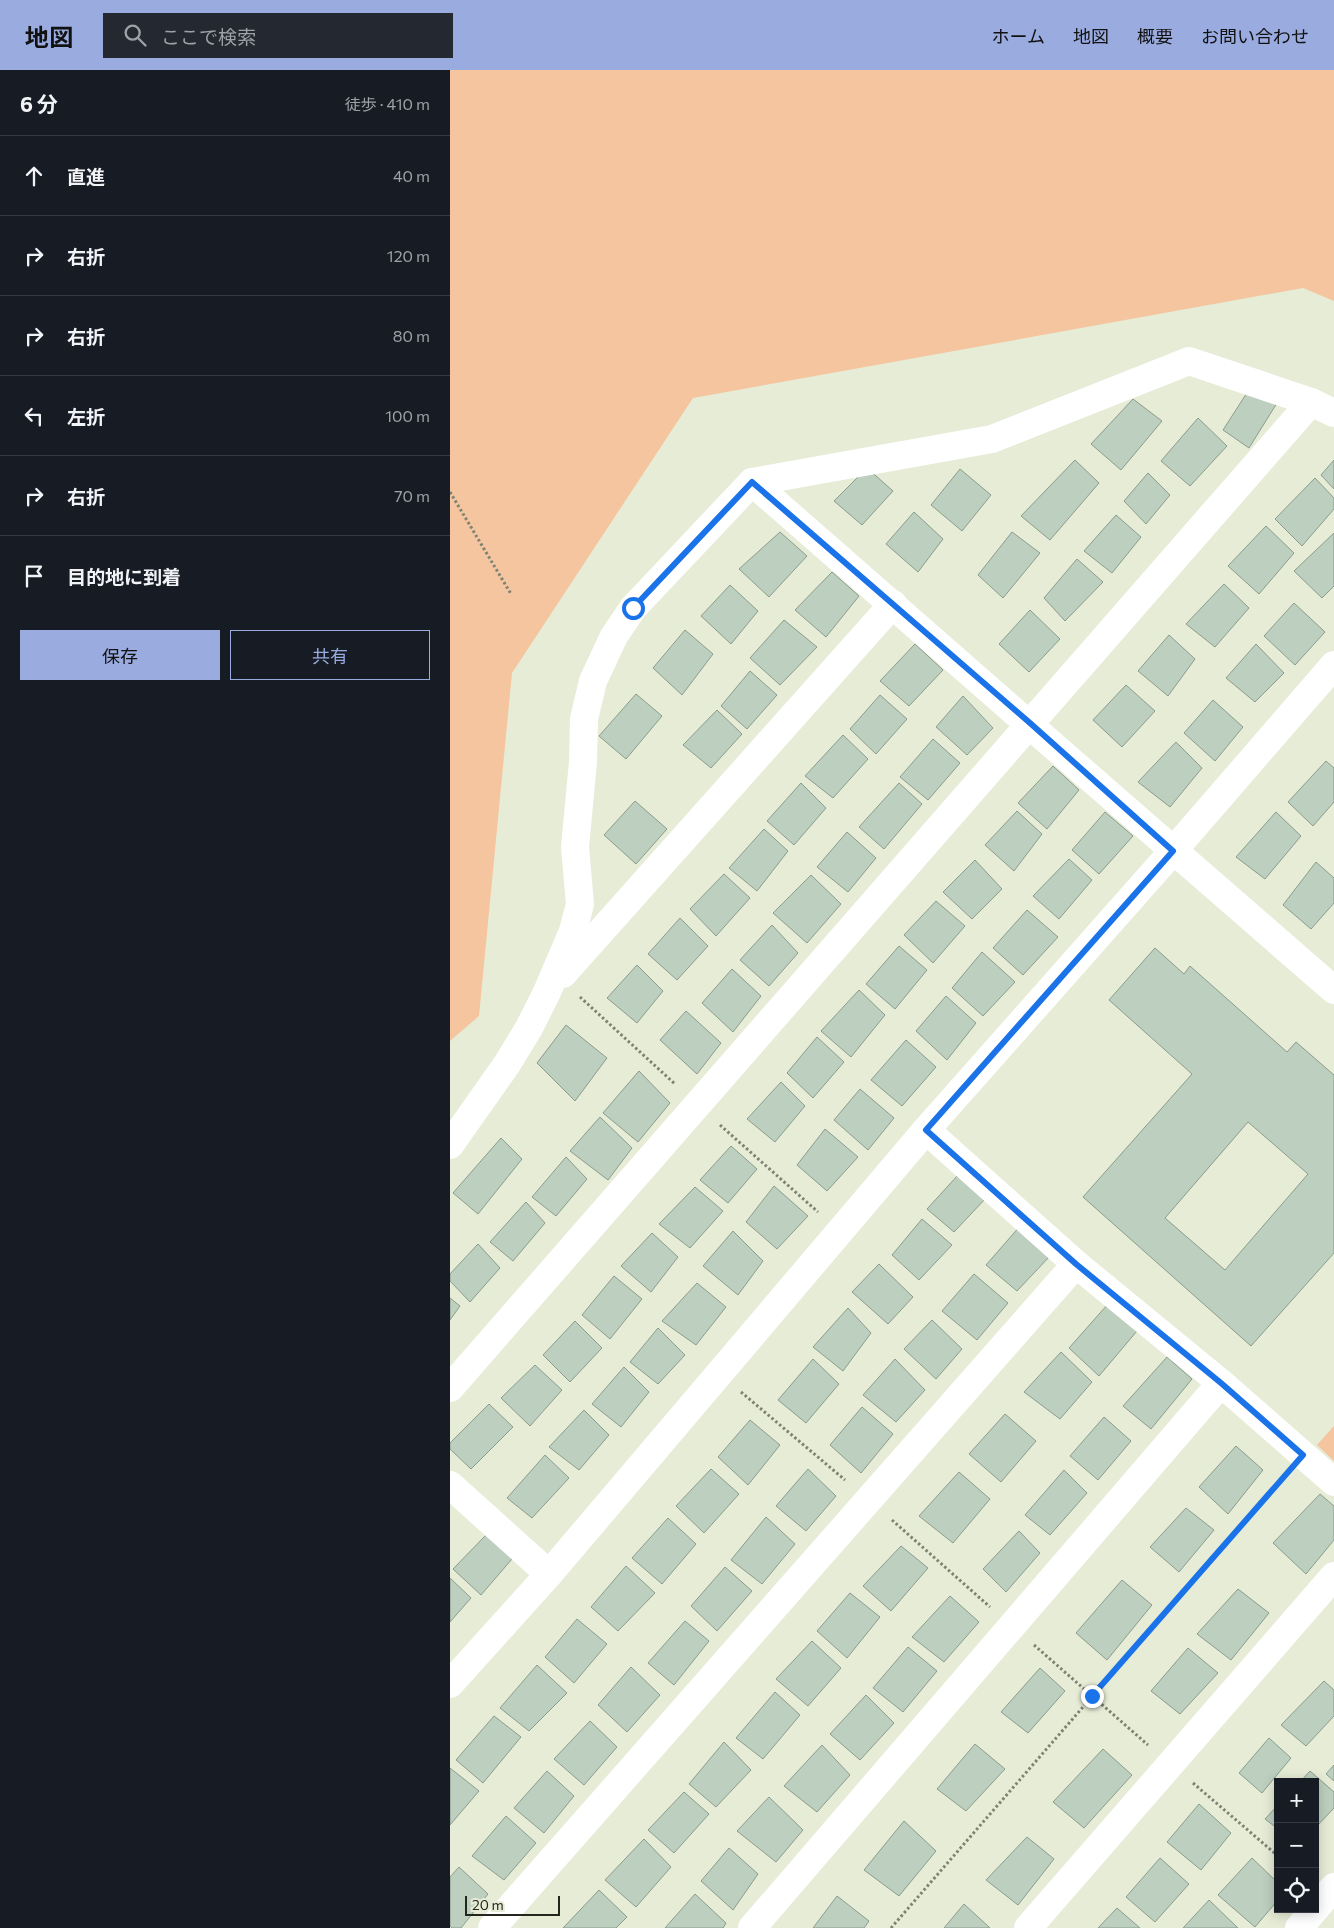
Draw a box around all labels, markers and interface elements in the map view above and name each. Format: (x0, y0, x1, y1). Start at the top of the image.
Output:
search box (103, 13, 453, 58)
icon: search (121, 21, 149, 49)
text: 地図 (25, 22, 73, 51)
text: ここで検索 (161, 25, 256, 48)
text: ホーム (992, 25, 1045, 47)
text: 地図 (1073, 25, 1109, 47)
text: 概要 (1137, 25, 1173, 47)
text: お問い合わせ (1201, 25, 1309, 47)
text: 6 分 (20, 91, 58, 116)
text: 徒歩 · 410 m (345, 94, 430, 113)
icon: ahead (20, 162, 48, 190)
text: 直進 (67, 165, 105, 188)
text: 40 m (393, 166, 430, 185)
icon: right (20, 242, 48, 270)
text: 右折 (67, 245, 105, 268)
text: 120 m (387, 246, 430, 265)
icon: right (20, 322, 48, 350)
text: 右折 (67, 325, 105, 348)
text: 80 m (393, 326, 430, 345)
icon: left (20, 402, 48, 430)
text: 左折 (67, 405, 105, 428)
text: 100 m (385, 406, 430, 425)
icon: right (20, 482, 48, 510)
text: 右折 (67, 485, 105, 508)
text: 70 m (394, 486, 430, 505)
icon: arrive (20, 562, 48, 590)
text: 目的地に到着 (67, 565, 181, 588)
route start (622, 597, 645, 620)
button: 保存 (20, 630, 220, 680)
button: 共有 (230, 630, 430, 680)
route end (1081, 1685, 1104, 1708)
map controls (1274, 1778, 1319, 1913)
button: + (1274, 1778, 1319, 1823)
button: − (1274, 1823, 1319, 1868)
button: locate (1274, 1868, 1319, 1913)
scale bar (465, 1893, 560, 1916)
text: 20 m (472, 1896, 504, 1913)

